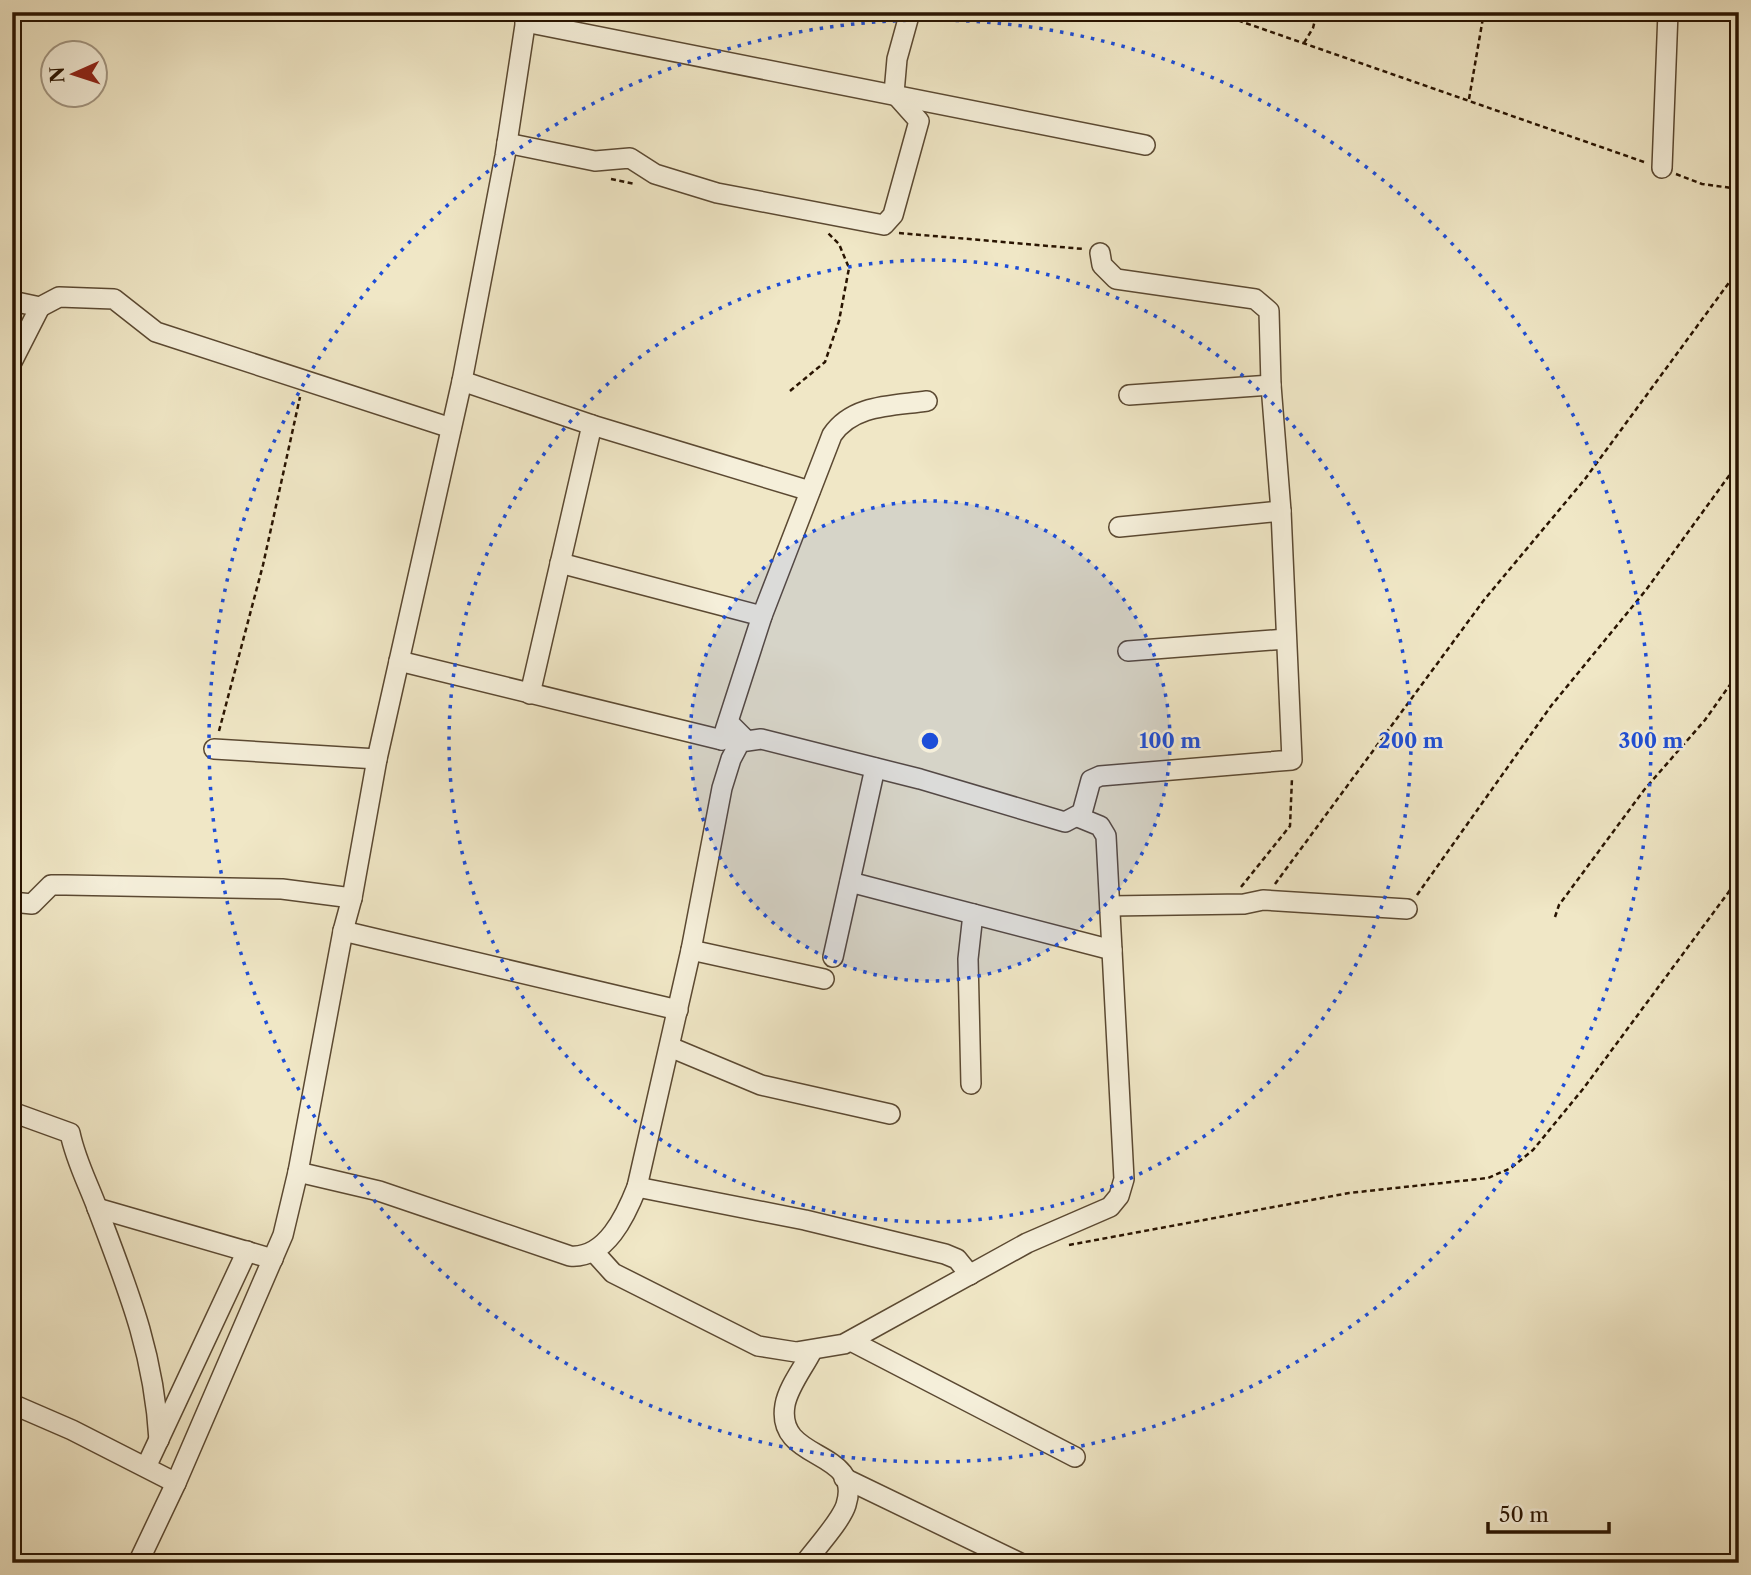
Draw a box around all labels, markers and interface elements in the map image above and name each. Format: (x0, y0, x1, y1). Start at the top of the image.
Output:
north arrow (38, 38, 108, 108)
text: N (46, 66, 69, 84)
text: 100 m (1139, 728, 1201, 753)
text: 200 m (1378, 728, 1444, 753)
text: 300 m (1619, 728, 1683, 753)
centre of rings (918, 729, 942, 753)
scale bar (1488, 1491, 1609, 1535)
text: 50 m (1499, 1502, 1549, 1527)

